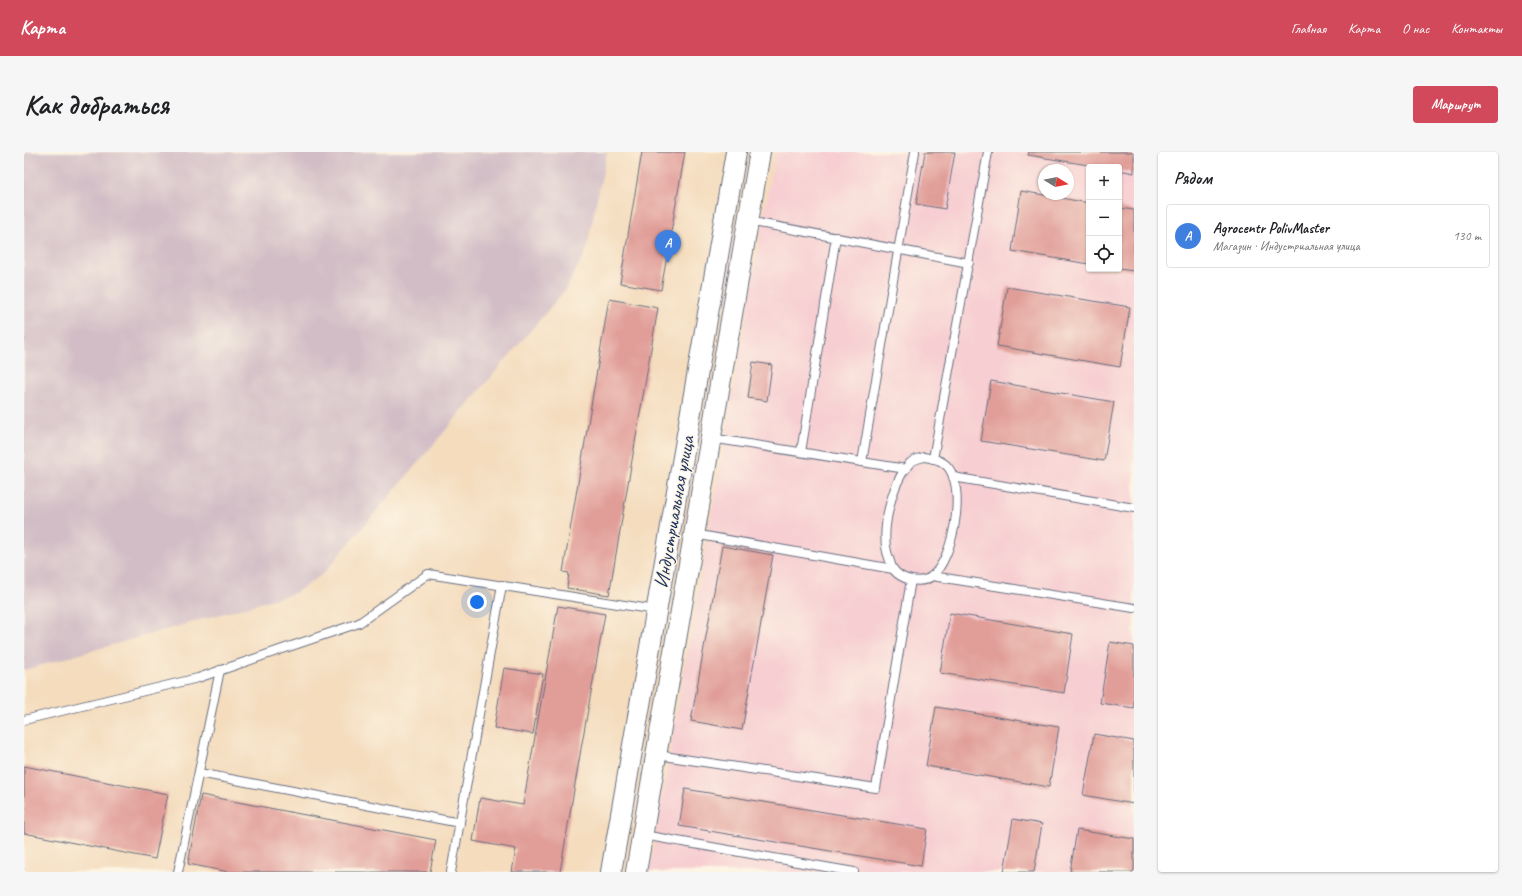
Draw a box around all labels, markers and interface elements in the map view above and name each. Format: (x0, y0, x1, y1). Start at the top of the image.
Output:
text: Карта (20, 16, 65, 40)
text: Главная (1291, 20, 1326, 37)
text: Карта (1348, 20, 1380, 37)
text: О нас (1402, 20, 1429, 37)
text: Контакты (1451, 20, 1502, 37)
button: Маршрут (1413, 86, 1498, 123)
text: Как добраться (24, 87, 169, 122)
north arrow (1038, 164, 1074, 200)
map controls (1086, 164, 1122, 272)
button: + (1086, 164, 1122, 200)
text: Рядом (1174, 168, 1212, 189)
button: − (1086, 200, 1122, 236)
text: Agrocentr PolivMaster (1213, 219, 1329, 238)
text: A (1185, 228, 1191, 244)
text: 130 m (1453, 228, 1481, 244)
pin: A (655, 230, 681, 263)
button: locate (1086, 236, 1122, 272)
text: Магазин · Индустриальная улица (1213, 238, 1360, 254)
street label: Индустриальная улица (648, 432, 700, 590)
your location (467, 592, 487, 612)

